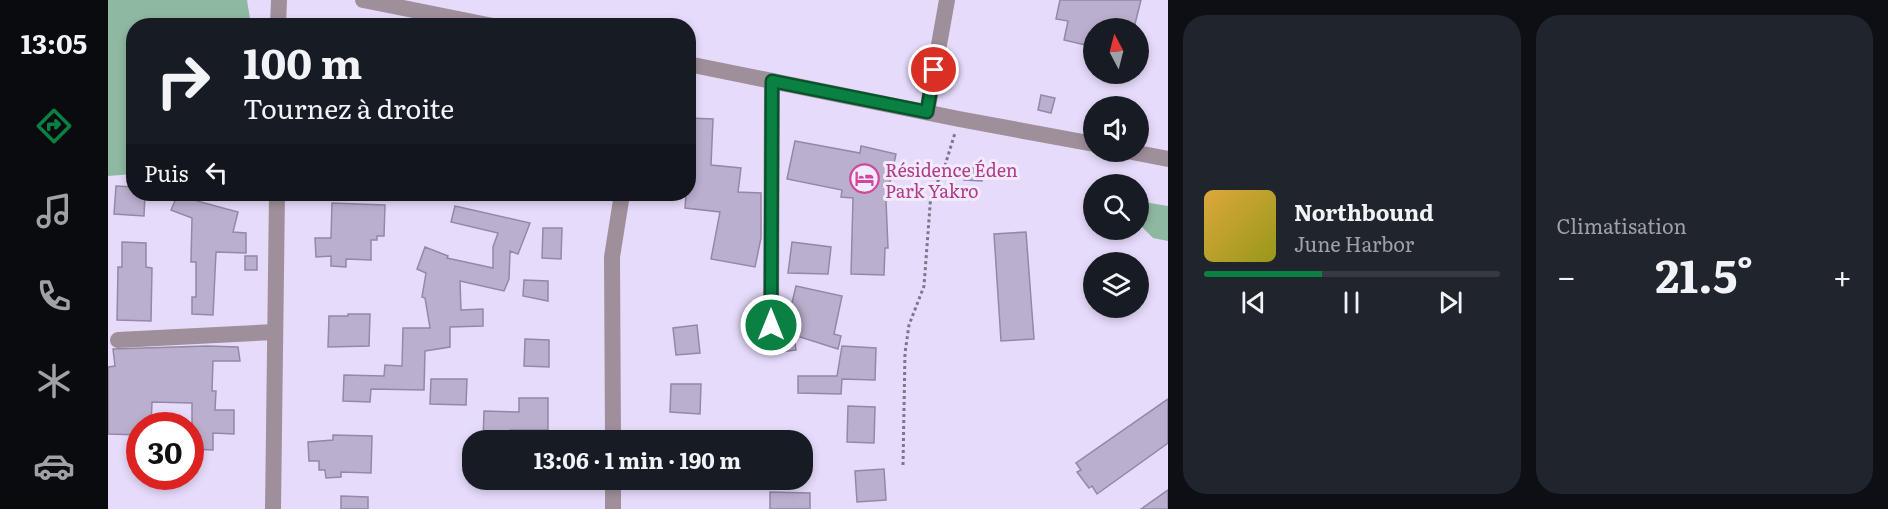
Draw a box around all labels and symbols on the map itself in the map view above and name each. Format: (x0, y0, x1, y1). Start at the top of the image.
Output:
north arrow (1083, 18, 1149, 84)
pin (908, 44, 959, 95)
place label: Résidence Éden Park Yakro (885, 156, 1018, 204)
hotel icon: Résidence Éden Park Yakro (848, 163, 880, 195)
position arrow (739, 293, 803, 357)
speed limit sign: 30 (126, 412, 204, 490)

